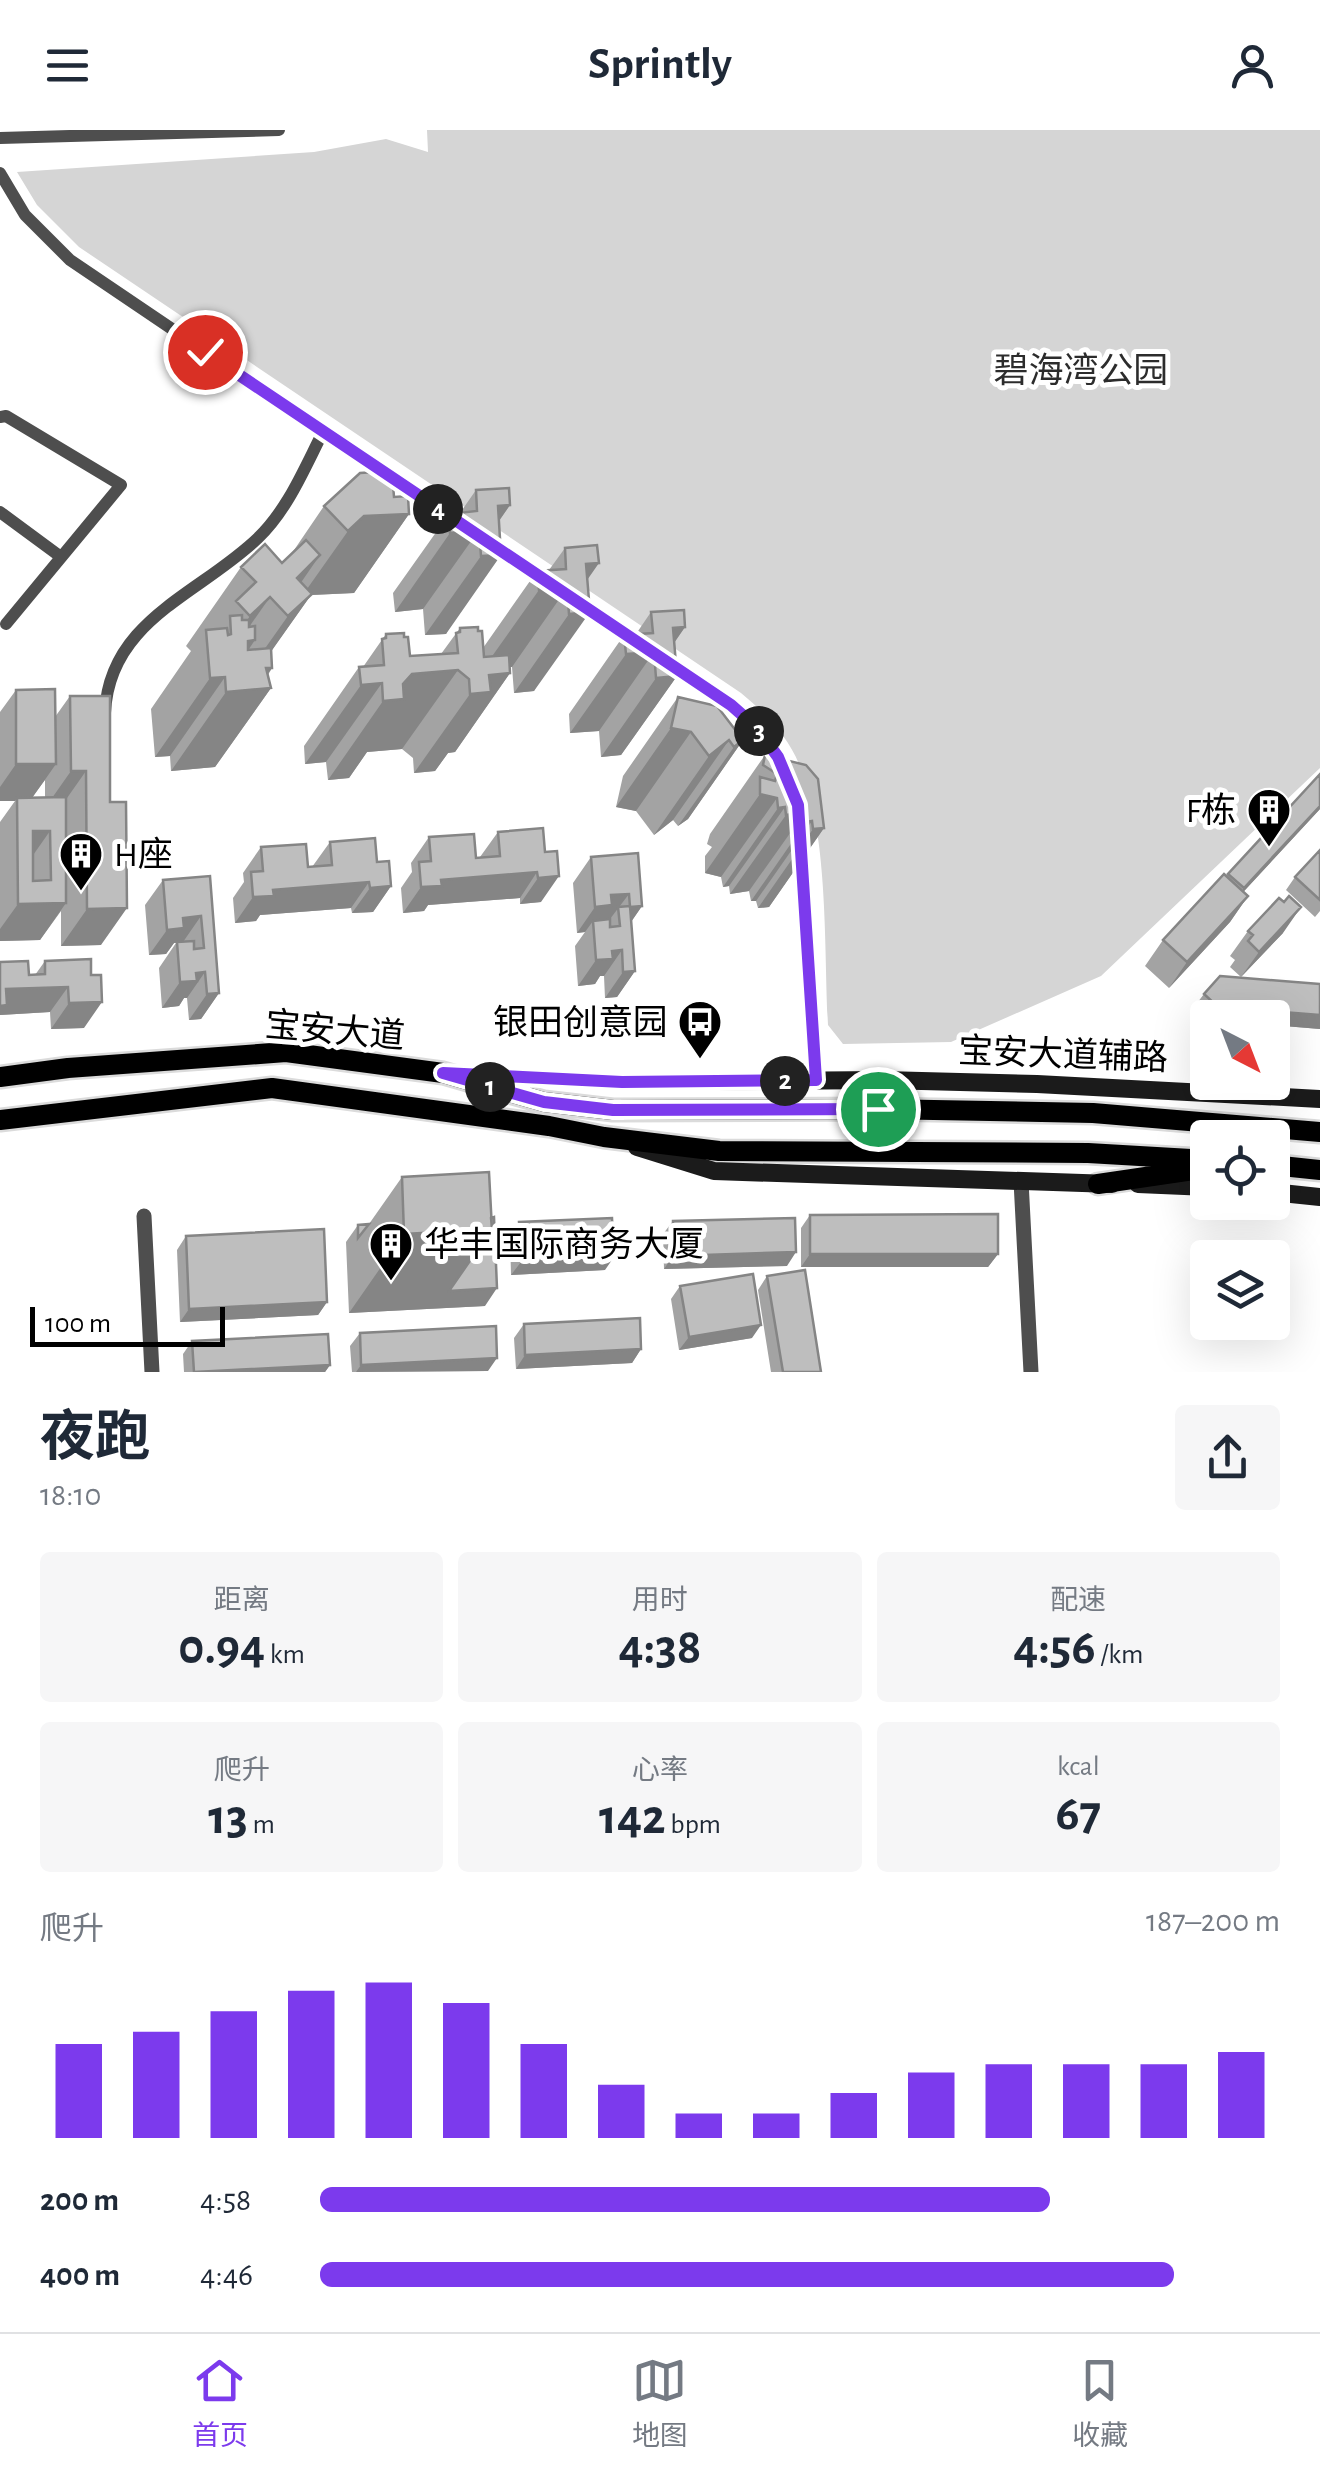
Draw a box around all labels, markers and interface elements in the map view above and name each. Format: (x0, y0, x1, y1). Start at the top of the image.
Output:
icon: menu (40, 38, 95, 93)
icon: person (1225, 38, 1280, 93)
text: Sprintly (588, 42, 732, 87)
pin (163, 310, 248, 395)
icon: check (178, 325, 233, 380)
park label: 碧海湾公园 (993, 352, 1169, 389)
pin: 4 (413, 484, 463, 534)
text: 4 (431, 495, 445, 523)
pin: 3 (734, 706, 784, 756)
text: 3 (753, 717, 765, 745)
building icon: F栋 (1246, 787, 1292, 848)
place label: F栋 (1186, 792, 1236, 829)
building icon: H座 (58, 831, 104, 892)
place label: H座 (114, 836, 173, 873)
bus stop icon: 银田创意园 (677, 999, 723, 1060)
north arrow (1190, 1000, 1290, 1100)
map controls (1190, 1000, 1290, 1340)
place label: 银田创意园 (493, 1004, 668, 1041)
street label: 宝安大道 (264, 1006, 406, 1055)
street label: 宝安大道辅路 (957, 1032, 1169, 1077)
pin: 2 (760, 1056, 810, 1106)
pin: 1 (465, 1062, 515, 1112)
text: 2 (778, 1067, 792, 1095)
pin (836, 1067, 921, 1152)
text: 1 (485, 1073, 495, 1101)
icon: arrive (851, 1082, 906, 1137)
button: locate (1190, 1120, 1290, 1220)
building icon: 华丰国际商务大厦 (368, 1221, 414, 1282)
place label: 华丰国际商务大厦 (424, 1226, 704, 1263)
button: layers (1190, 1240, 1290, 1340)
scale bar (30, 1302, 225, 1346)
text: 100 m (45, 1310, 111, 1338)
button: share (1175, 1405, 1280, 1510)
text: 夜跑 (40, 1411, 150, 1466)
text: 18:10 (40, 1479, 101, 1511)
text: 距离 (214, 1587, 270, 1615)
text: 用时 (632, 1587, 688, 1615)
text: 配速 (1050, 1587, 1106, 1615)
text: 0.94 (178, 1623, 265, 1673)
text: 4:38 (619, 1623, 701, 1673)
text: 4:56 (1013, 1623, 1096, 1673)
text: km (265, 1641, 305, 1669)
text: /km (1096, 1641, 1143, 1669)
text: kcal (1057, 1753, 1100, 1781)
text: 爬升 (214, 1757, 270, 1785)
text: 心率 (632, 1757, 688, 1785)
text: 67 (1055, 1789, 1101, 1839)
text: 13 (208, 1793, 248, 1843)
text: 142 (599, 1793, 666, 1843)
text: m (248, 1811, 275, 1839)
text: bpm (666, 1811, 721, 1839)
text: 187–200 m (1146, 1905, 1280, 1937)
text: 爬升 (40, 1913, 104, 1945)
text: 200 m (40, 2184, 119, 2216)
text: 4:58 (200, 2184, 251, 2216)
text: 400 m (40, 2259, 120, 2291)
text: 4:46 (200, 2259, 253, 2291)
tab: 首页 (192, 2353, 248, 2454)
tab: 地图 (632, 2353, 688, 2454)
tab: 收藏 (1072, 2353, 1128, 2454)

